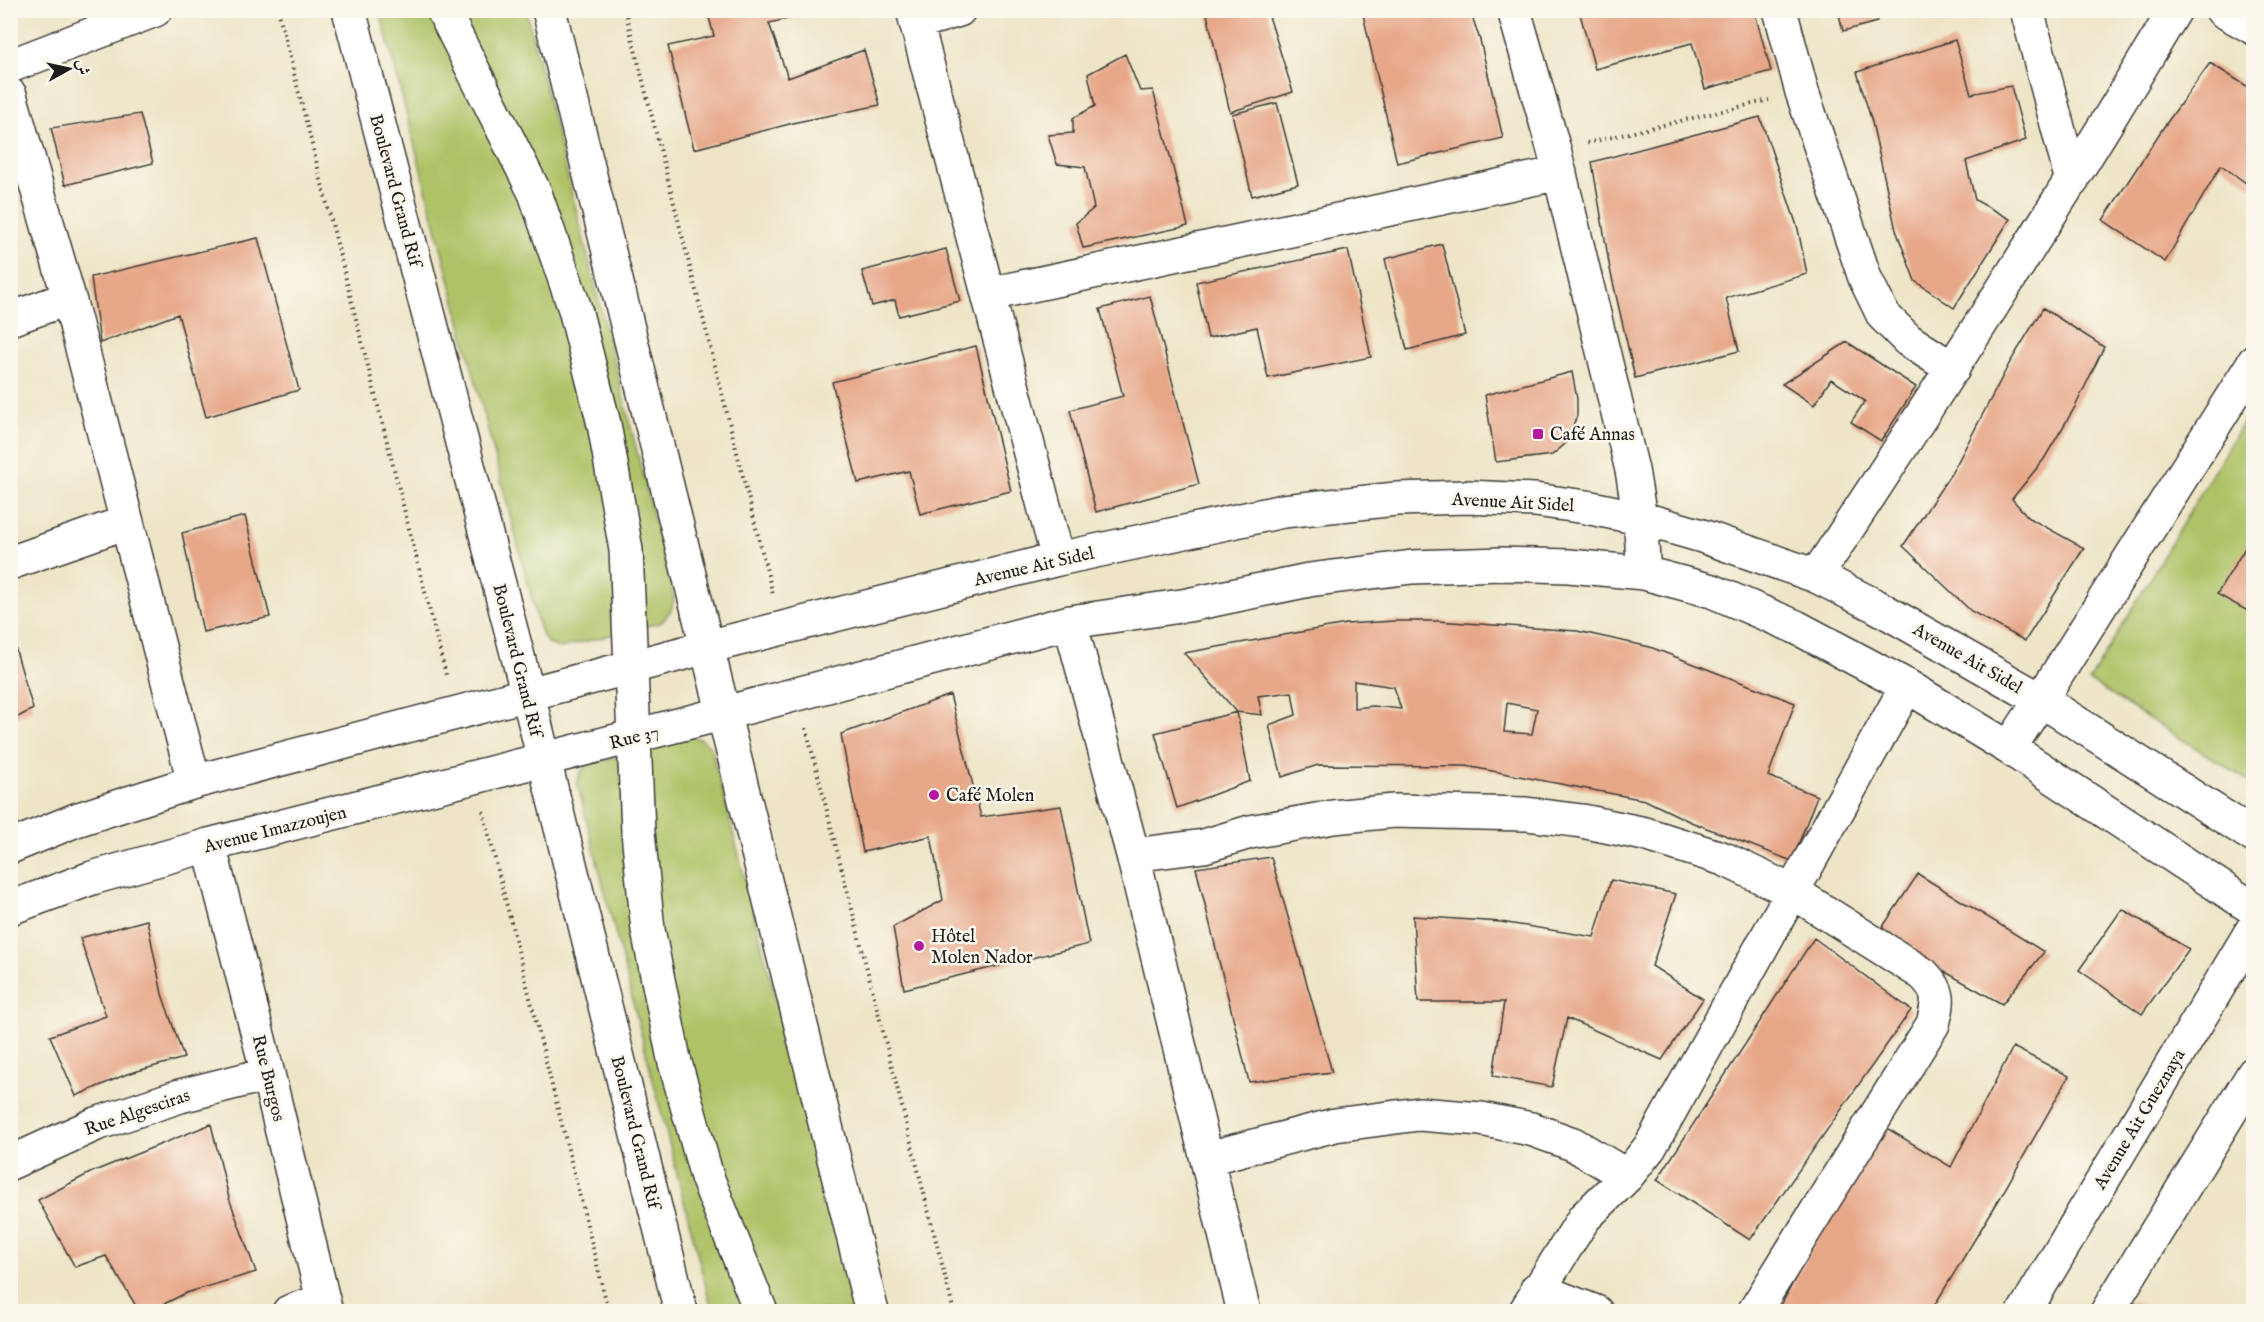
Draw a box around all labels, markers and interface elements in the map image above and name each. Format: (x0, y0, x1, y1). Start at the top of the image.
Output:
north arrow (39, 39, 99, 99)
text: ش (71, 58, 93, 76)
street label: Boulevard Grand Rif (363, 112, 427, 272)
place label: Café Annas (1550, 424, 1635, 447)
marker: Café Annas (1531, 427, 1545, 441)
street label: Avenue Ait Sidel (1450, 489, 1575, 518)
street label: Avenue Ait Sidel (971, 542, 1097, 593)
street label: Boulevard Grand Rif (486, 582, 547, 742)
street label: Avenue Ait Sidel (1907, 618, 2026, 700)
street label: Rue 37 (607, 721, 662, 756)
place label: Café Molen (946, 785, 1035, 808)
marker: Café Molen (927, 788, 941, 802)
street label: Avenue Imazzoujen (201, 802, 349, 860)
place label: Hôtel Molen Nador (931, 926, 1033, 970)
marker: Hôtel Molen Nador (912, 939, 926, 953)
street label: Rue Burgos (246, 1033, 289, 1124)
street label: Avenue Ait Gueznaya (2089, 1045, 2191, 1195)
street label: Boulevard Grand Rif (604, 1054, 665, 1214)
street label: Rue Algesciras (82, 1085, 193, 1142)

